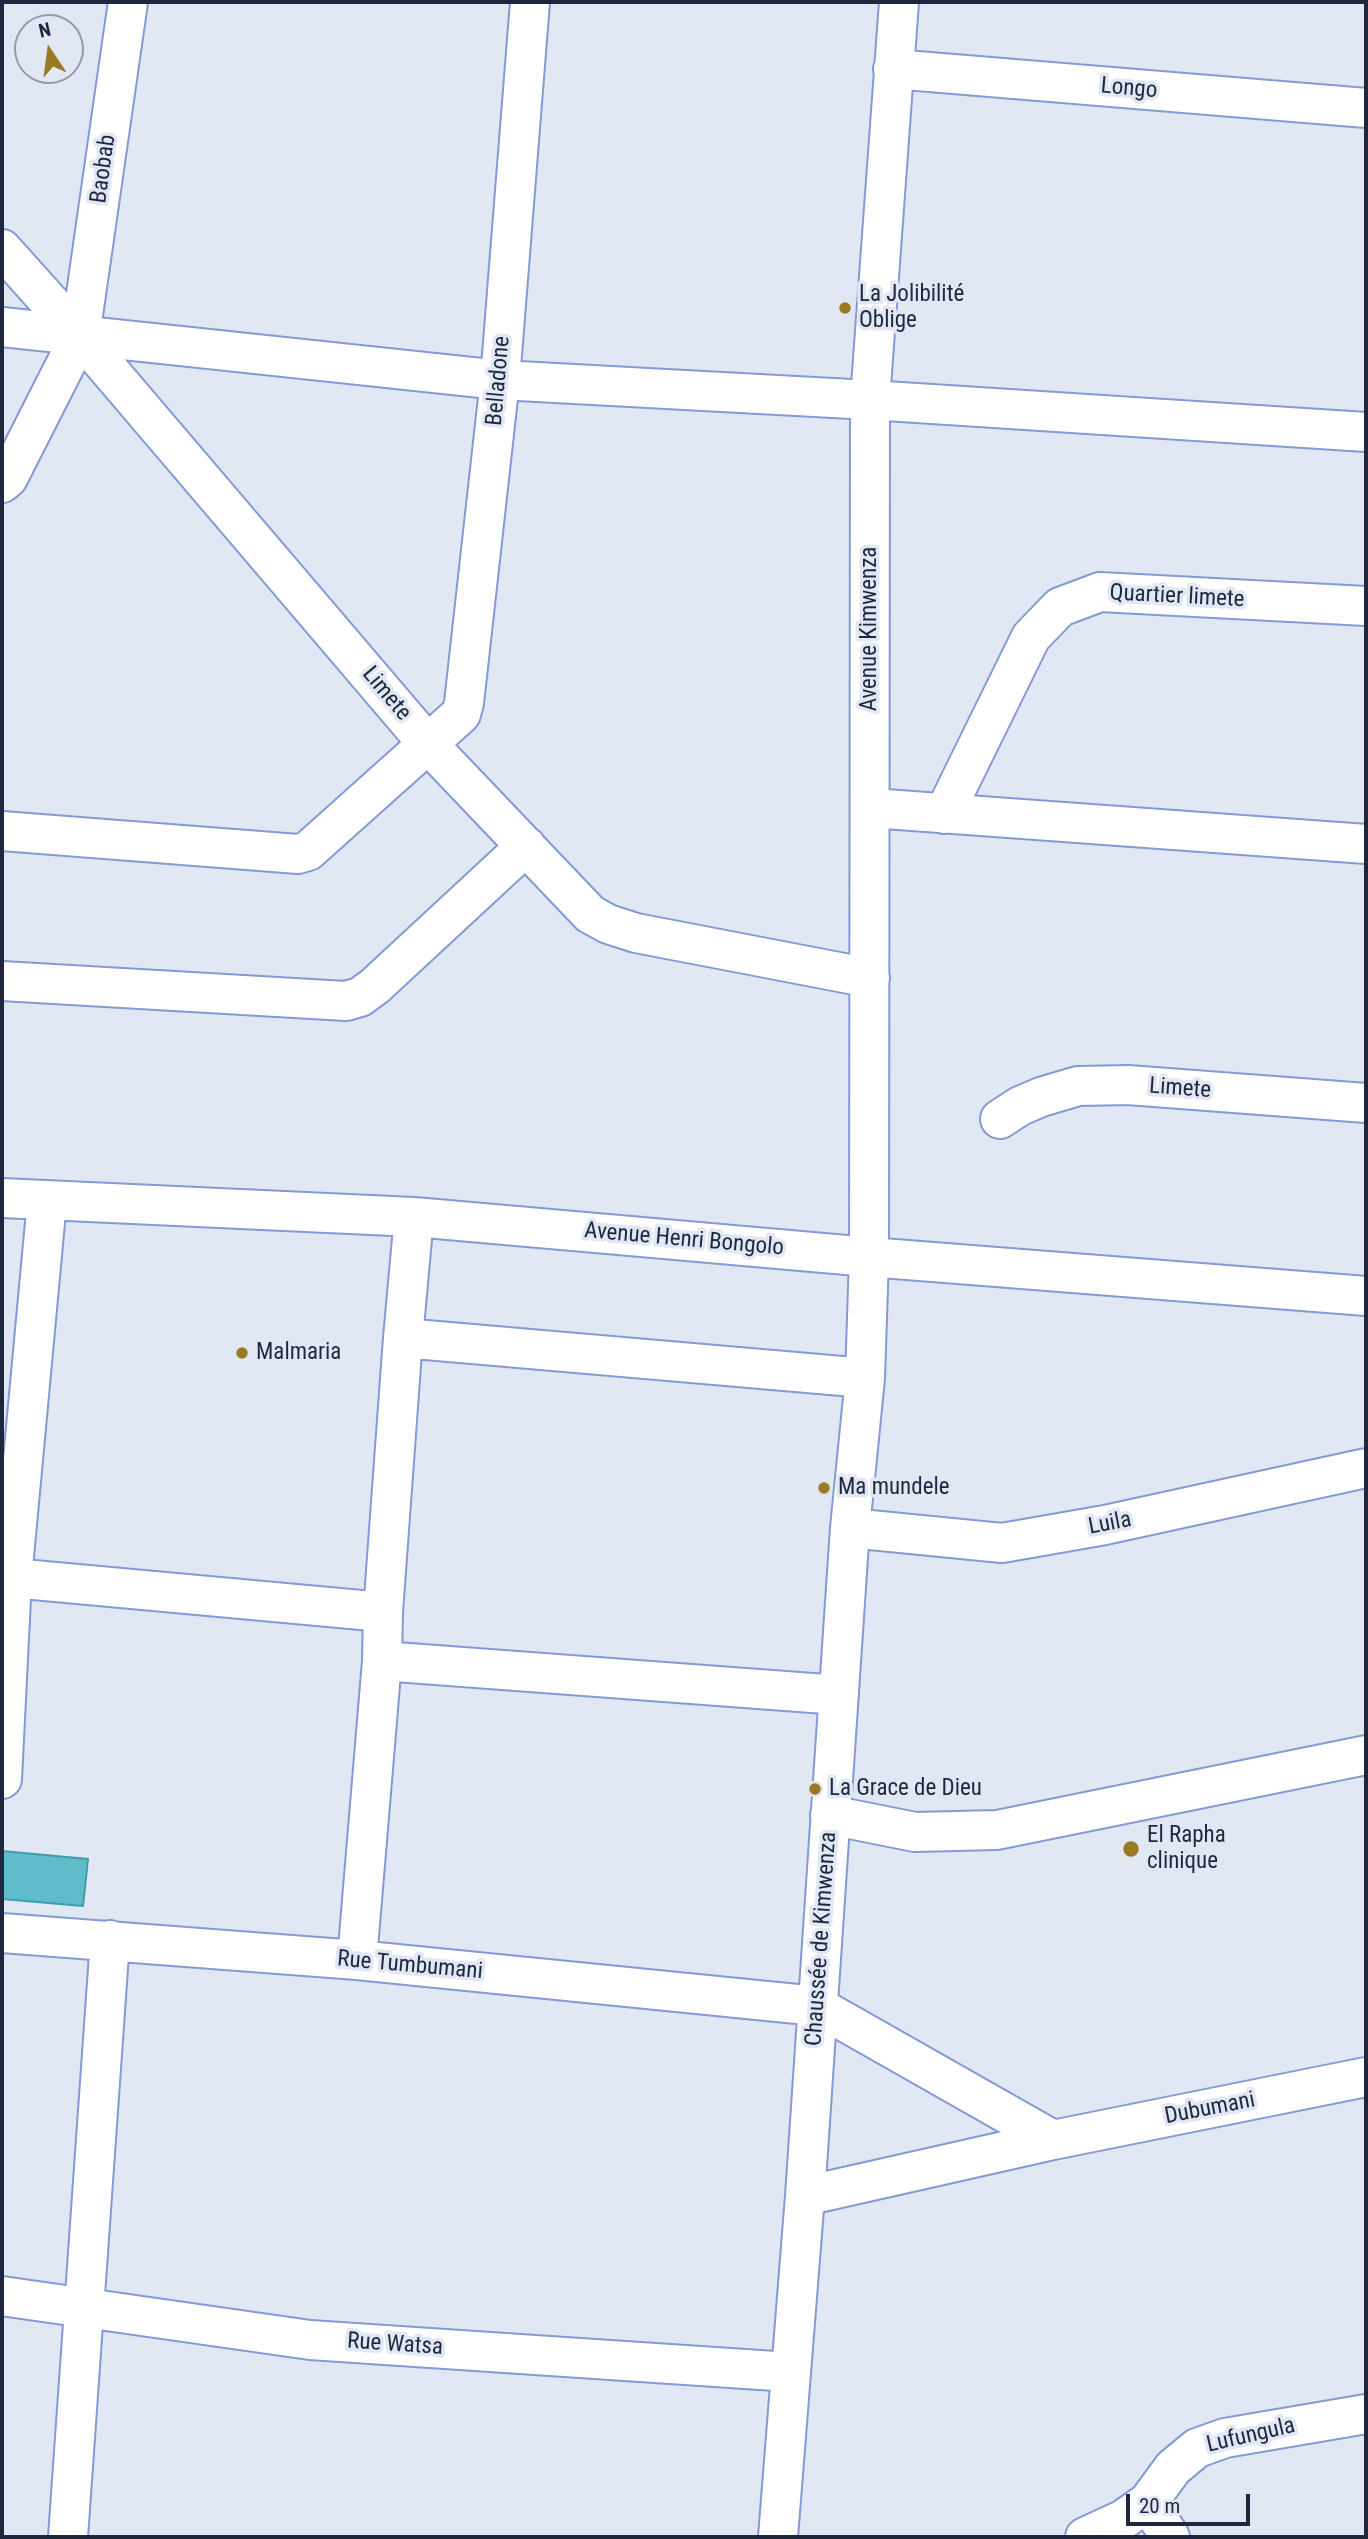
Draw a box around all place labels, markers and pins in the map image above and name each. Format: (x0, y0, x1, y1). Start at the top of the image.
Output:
place label: La Jolibilité Oblige (859, 281, 964, 335)
marker: La Jolibilité Oblige (837, 300, 853, 316)
place label: Malmaria (256, 1339, 341, 1367)
marker: Malmaria (234, 1345, 250, 1361)
place label: Ma mundele (838, 1474, 949, 1502)
marker: Ma mundele (816, 1480, 832, 1496)
place label: La Grace de Dieu (829, 1775, 982, 1803)
marker: La Grace de Dieu (807, 1781, 823, 1797)
place label: El Rapha clinique (1147, 1822, 1226, 1876)
marker: El Rapha clinique (1121, 1839, 1141, 1859)

